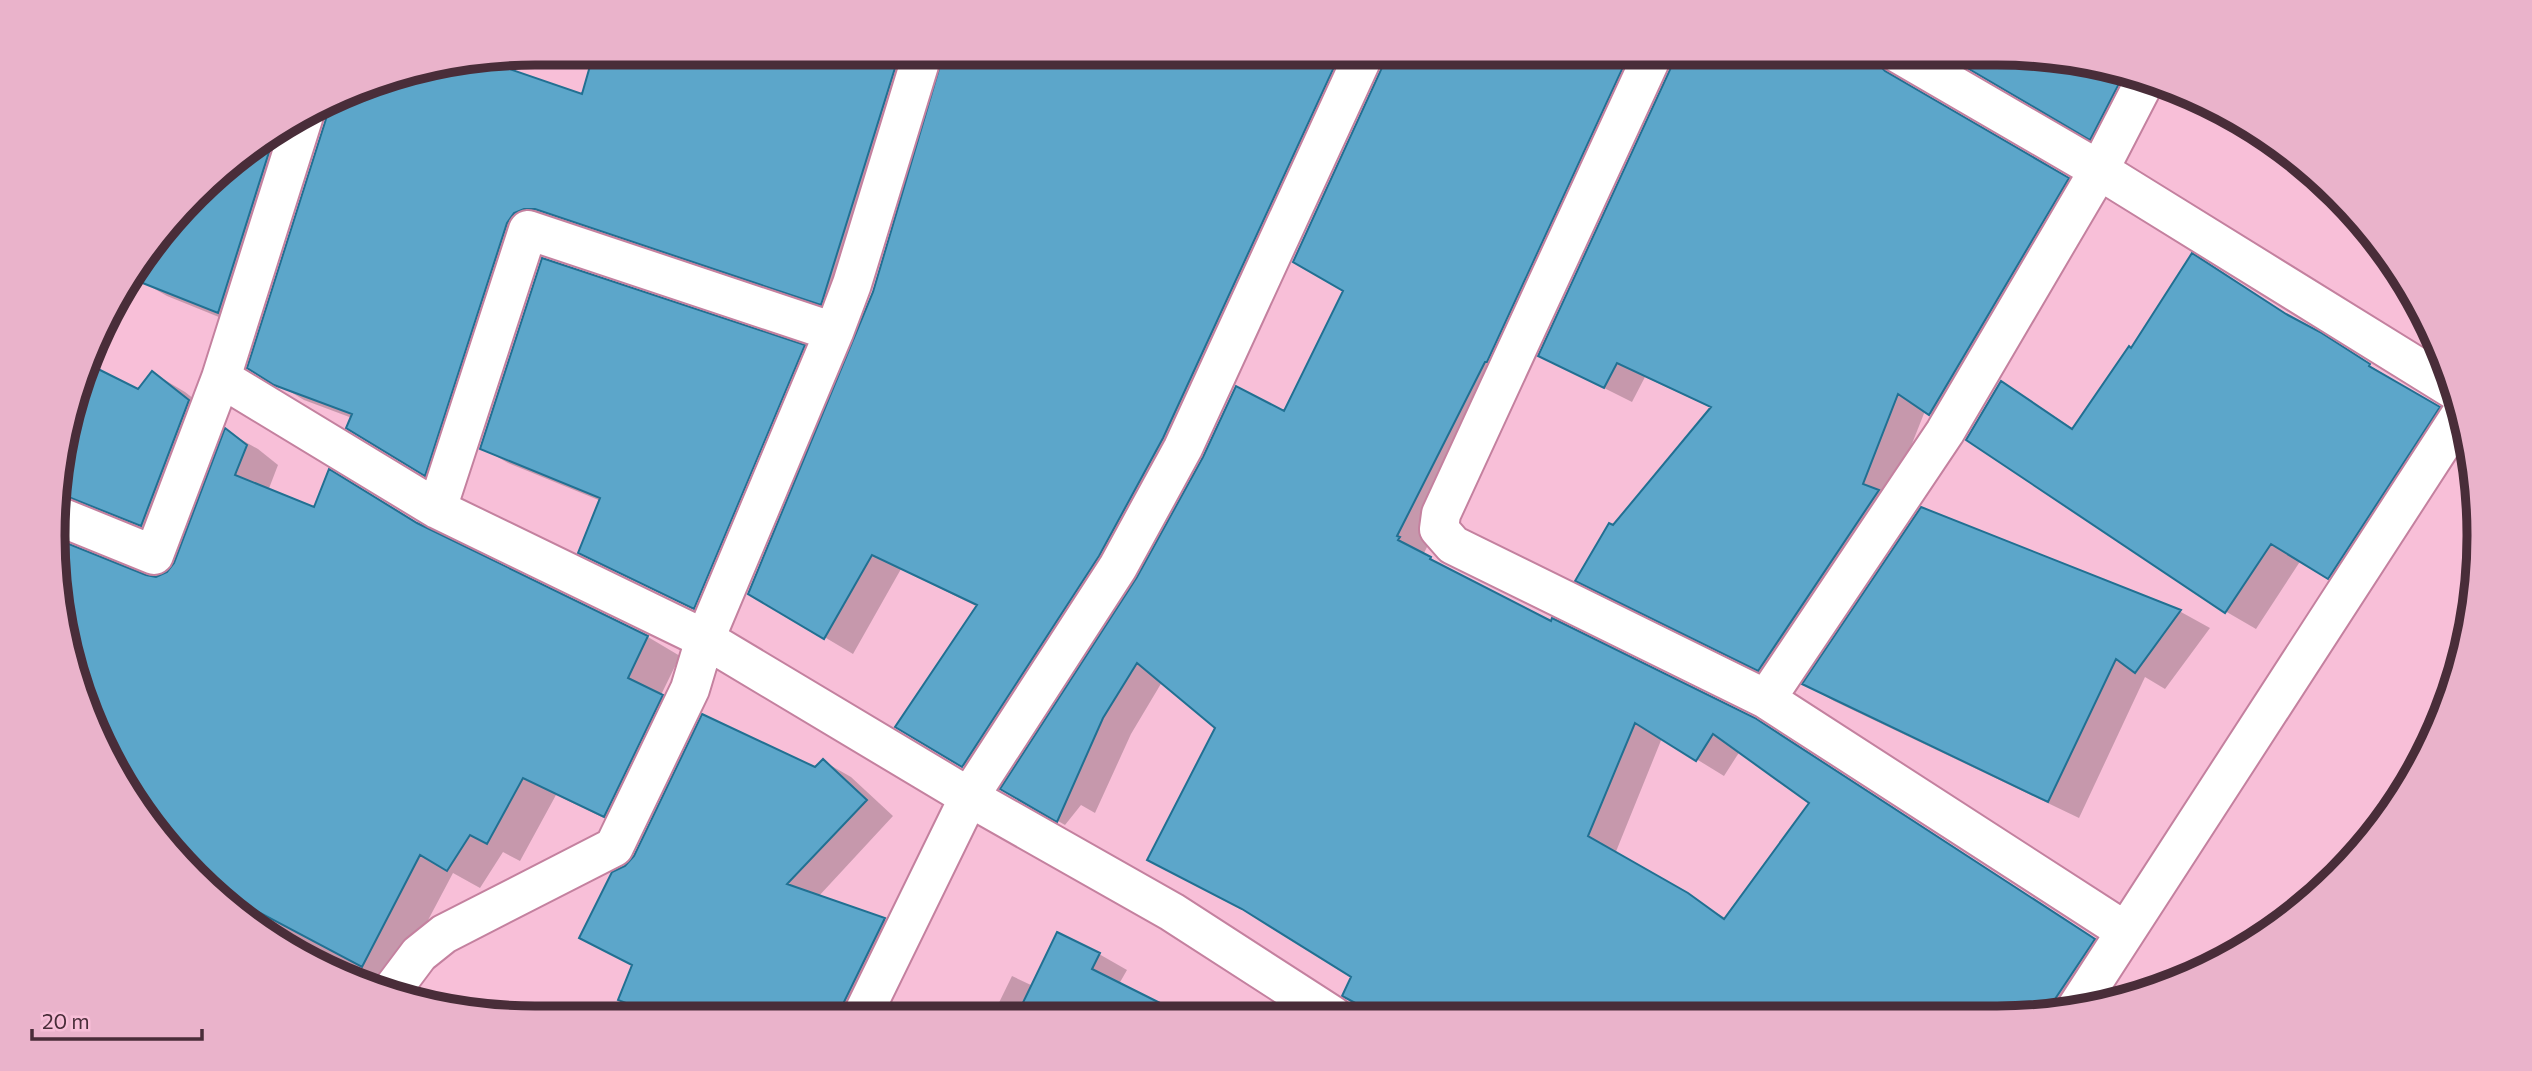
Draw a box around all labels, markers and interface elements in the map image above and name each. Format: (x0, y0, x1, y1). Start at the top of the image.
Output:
scale bar (32, 998, 201, 1042)
text: 20 m (42, 1008, 90, 1033)

